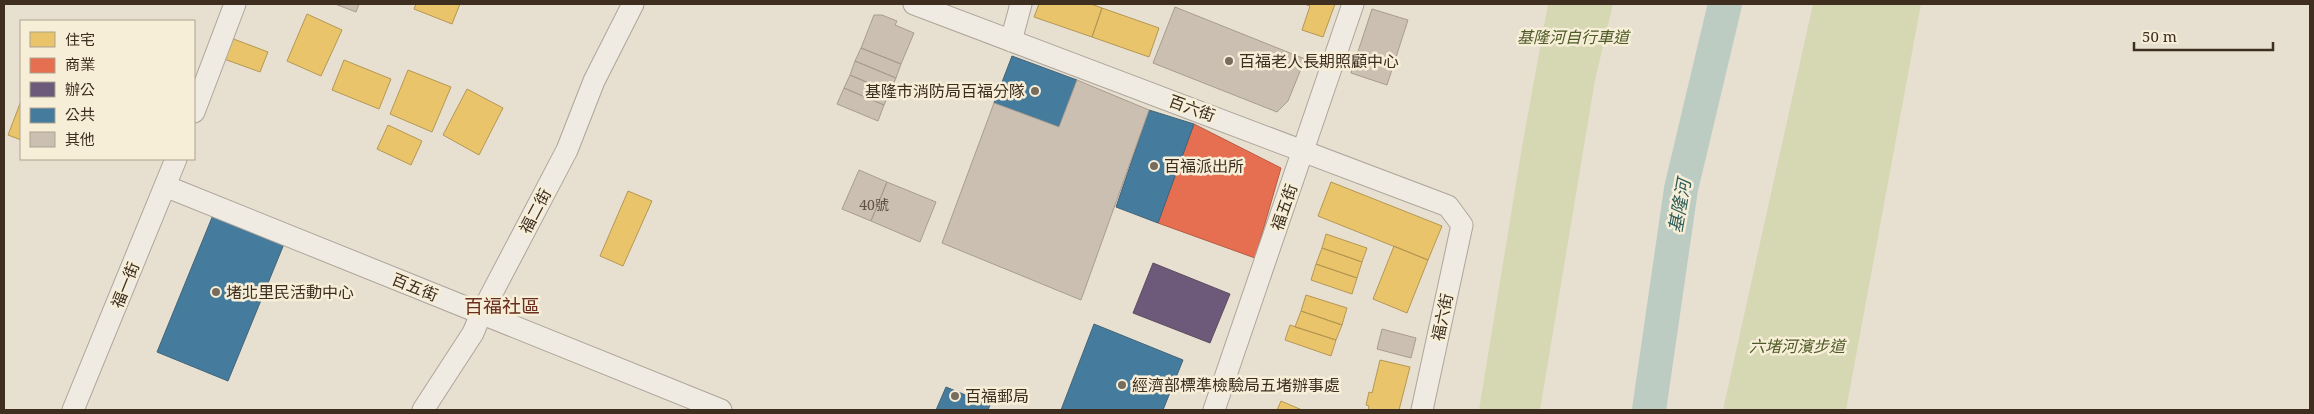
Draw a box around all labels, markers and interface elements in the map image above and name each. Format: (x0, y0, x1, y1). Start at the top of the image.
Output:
legend (20, 20, 195, 160)
scale bar (2134, 20, 2273, 52)
park label: 基隆河自行車道 (1517, 26, 1631, 48)
text: 50 m (2142, 26, 2177, 46)
text: 住宅 (65, 29, 95, 49)
place label: 百福老人長期照顧中心 (1239, 50, 1399, 72)
text: 商業 (65, 54, 95, 74)
marker: 百福老人長期照顧中心 (1223, 55, 1235, 67)
text: 辦公 (65, 79, 95, 99)
place label: 基隆市消防局百福分隊 (865, 80, 1025, 102)
marker: 基隆市消防局百福分隊 (1029, 85, 1041, 97)
street label: 百六街 (1166, 89, 1218, 127)
text: 公共 (65, 104, 95, 124)
text: 其他 (65, 129, 95, 149)
place label: 百福派出所 (1164, 155, 1244, 177)
marker: 百福派出所 (1148, 160, 1160, 172)
water label: 基隆河 (1663, 174, 1696, 234)
street label: 福五街 (1266, 181, 1302, 233)
street label: 福二街 (514, 185, 556, 237)
house number: 40號 (859, 195, 889, 214)
street label: 福一街 (106, 259, 144, 311)
street label: 百五街 (389, 268, 441, 306)
place label: 堵北里民活動中心 (226, 281, 354, 303)
marker: 堵北里民活動中心 (210, 286, 222, 298)
street label: 福六街 (1426, 291, 1458, 343)
district label: 百福社區 (464, 293, 540, 319)
park label: 六堵河濱步道 (1749, 335, 1847, 357)
place label: 經濟部標準檢驗局五堵辦事處 (1132, 374, 1340, 396)
marker: 經濟部標準檢驗局五堵辦事處 (1116, 379, 1128, 391)
place label: 百福郵局 (965, 385, 1029, 407)
marker: 百福郵局 (949, 390, 961, 402)

